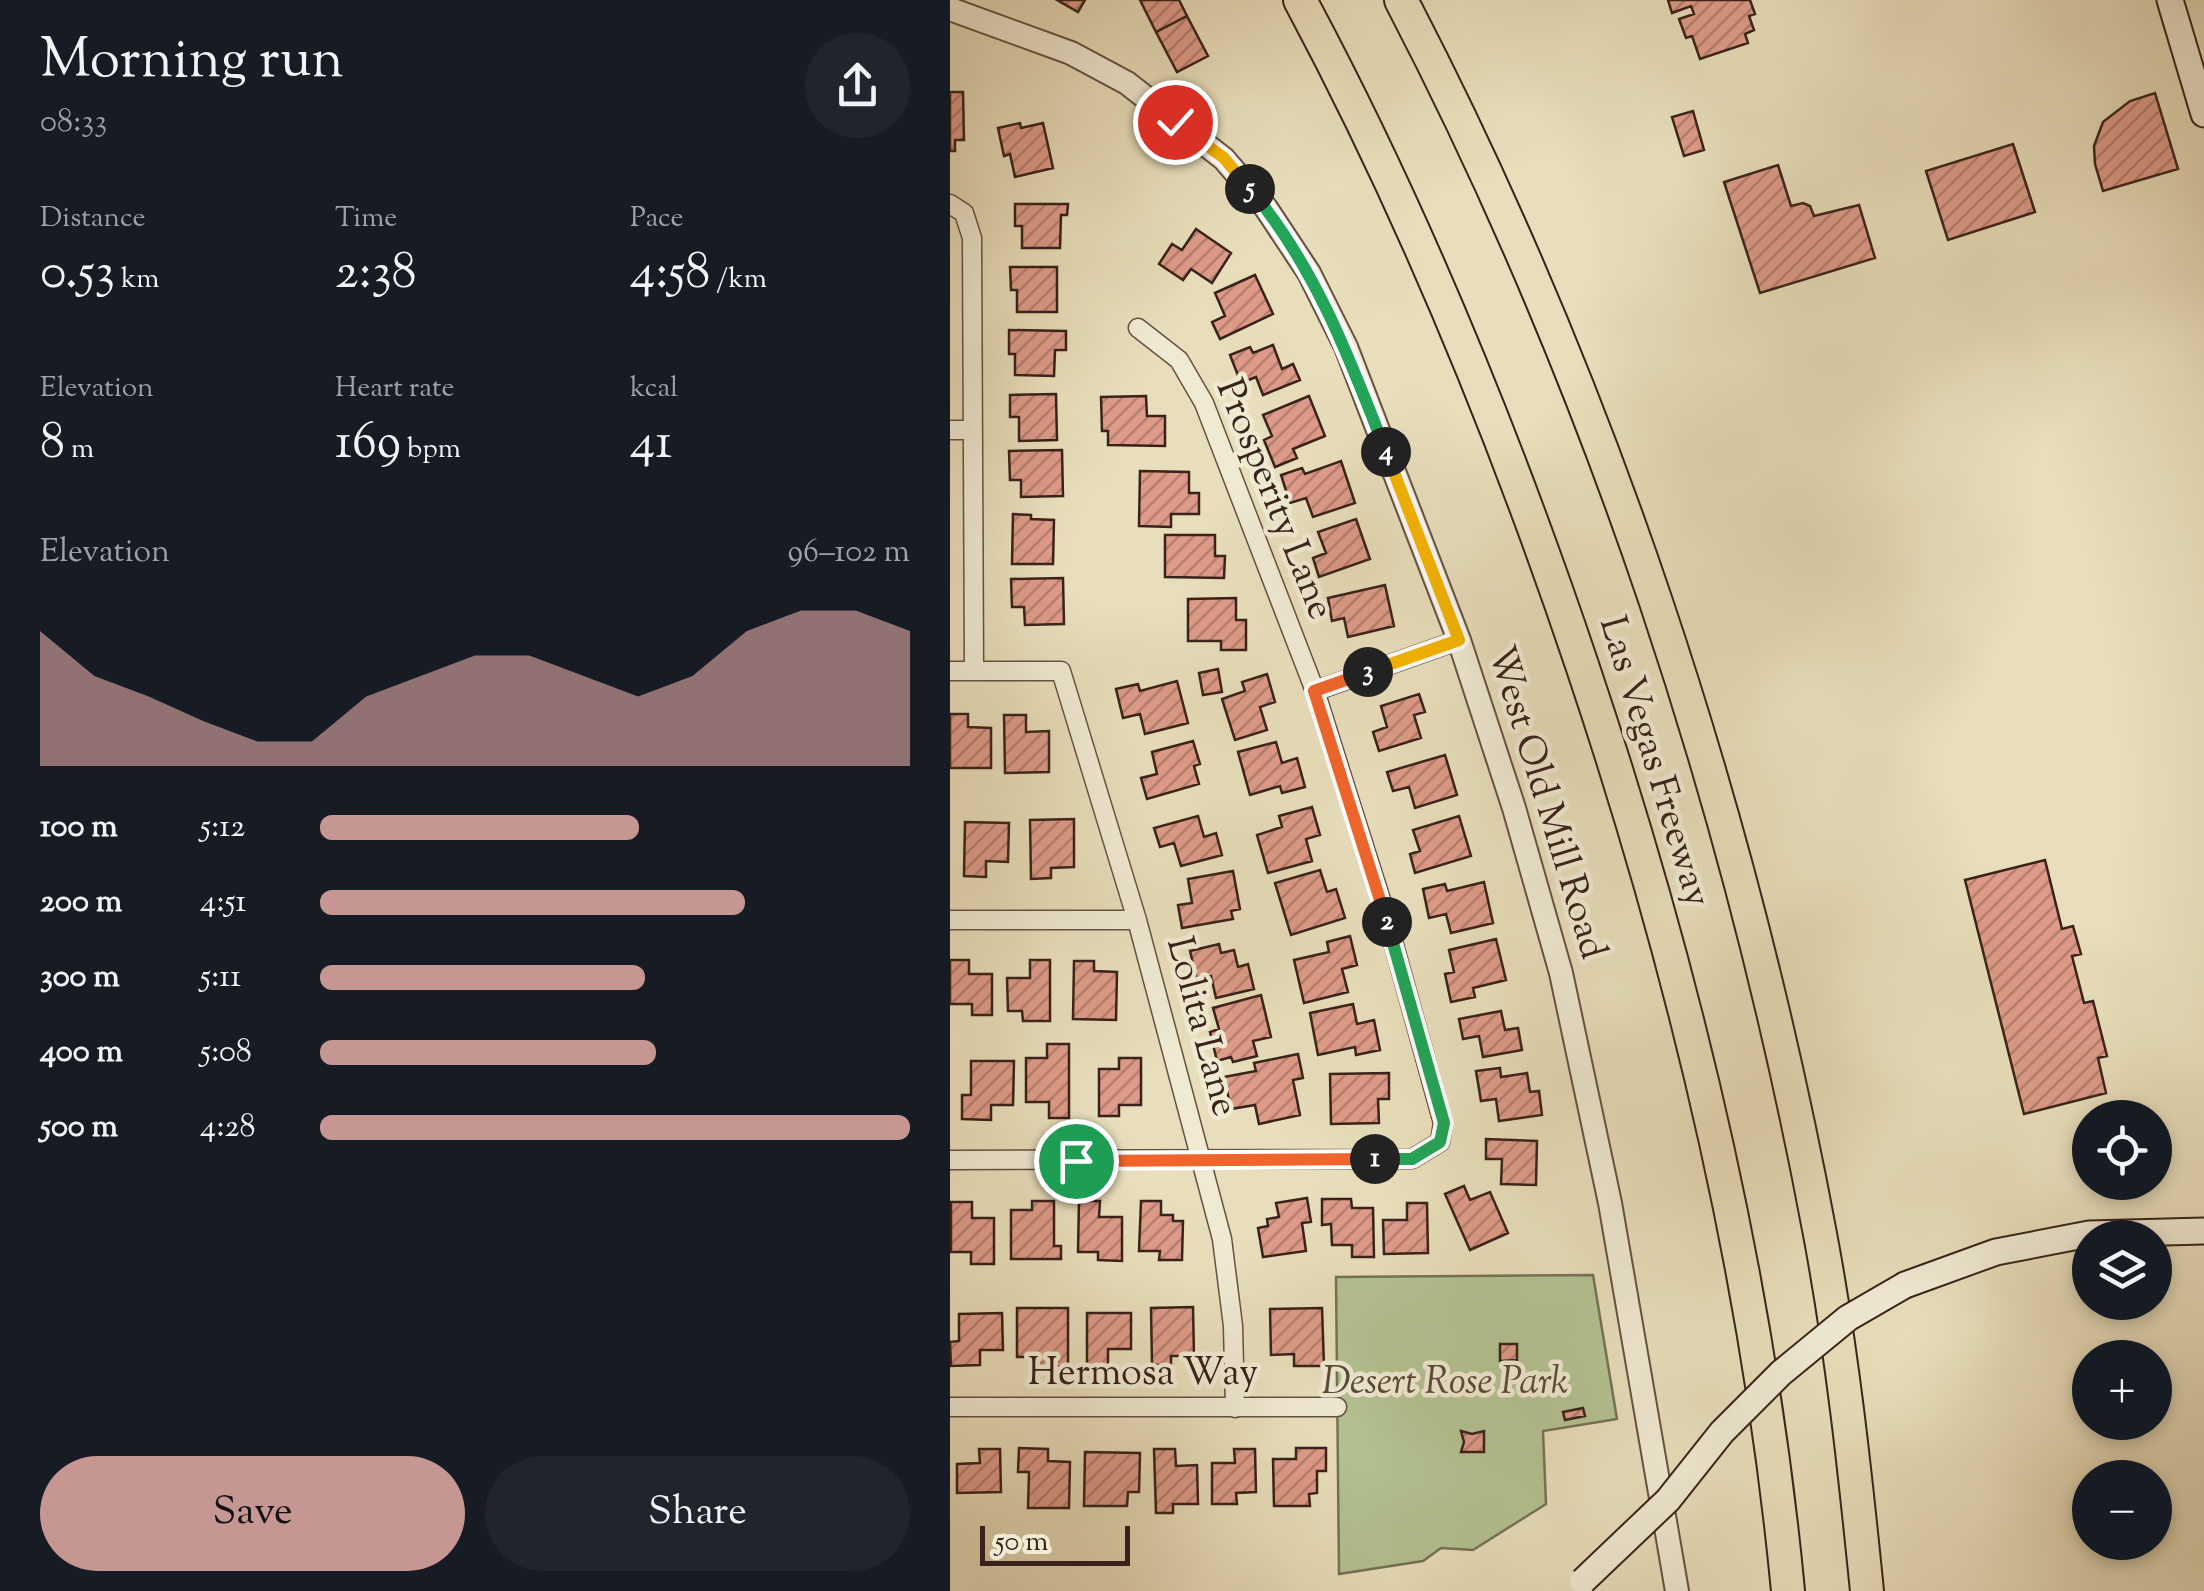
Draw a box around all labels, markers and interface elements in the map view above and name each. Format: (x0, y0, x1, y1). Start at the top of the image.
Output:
text: Morning run (40, 23, 344, 102)
button: share (805, 33, 910, 138)
pin (1133, 80, 1218, 165)
icon: check (1148, 95, 1203, 150)
text: 08:33 (40, 100, 107, 146)
pin: 5 (1225, 164, 1275, 214)
text: 5 (1245, 169, 1255, 209)
text: Distance (40, 199, 146, 239)
text: Time (335, 199, 397, 239)
text: Pace (630, 199, 684, 239)
text: 0.53 (40, 239, 115, 311)
text: 2:38 (335, 239, 417, 311)
text: 4:58 (630, 239, 710, 311)
text: km (115, 260, 159, 300)
text: /km (710, 260, 767, 300)
text: Elevation (40, 369, 154, 409)
text: Heart rate (335, 369, 455, 409)
text: kcal (630, 369, 678, 409)
street label: Prosperity Lane (1200, 372, 1346, 628)
text: 8 (40, 409, 65, 481)
text: 169 (335, 409, 401, 481)
text: 41 (630, 409, 672, 481)
pin: 4 (1361, 427, 1411, 477)
text: m (65, 430, 94, 470)
text: bpm (401, 430, 461, 470)
text: 4 (1379, 432, 1393, 472)
text: Elevation (40, 530, 170, 576)
text: 96–102 m (787, 530, 910, 576)
street label: Las Vegas Freeway (1583, 610, 1723, 914)
street label: West Old Mill Road (1472, 640, 1618, 966)
pin: 3 (1343, 647, 1393, 697)
text: 3 (1362, 652, 1374, 692)
text: 100 m (40, 805, 118, 851)
text: 5:12 (200, 805, 245, 851)
text: 200 m (40, 880, 122, 926)
text: 4:51 (200, 880, 246, 926)
pin: 2 (1362, 897, 1412, 947)
text: 2 (1380, 902, 1394, 942)
street label: Lolita Lane (1150, 931, 1250, 1123)
text: 300 m (40, 955, 120, 1001)
text: 5:11 (200, 955, 241, 1001)
text: 400 m (40, 1030, 123, 1076)
text: 5:08 (200, 1030, 252, 1076)
map controls (2072, 1100, 2172, 1560)
button: locate (2072, 1100, 2172, 1200)
text: 500 m (40, 1105, 118, 1151)
text: 4:28 (200, 1105, 255, 1151)
pin (1034, 1119, 1119, 1204)
icon: arrive (1049, 1134, 1104, 1189)
pin: 1 (1350, 1134, 1400, 1184)
text: 1 (1370, 1139, 1380, 1179)
button: layers (2072, 1220, 2172, 1320)
button: + (2072, 1340, 2172, 1440)
street label: Hermosa Way (1028, 1348, 1258, 1402)
park label: Desert Rose Park (1322, 1357, 1568, 1411)
button: Save (40, 1456, 465, 1571)
button: Share (485, 1456, 910, 1571)
button: − (2072, 1460, 2172, 1560)
scale bar (980, 1521, 1130, 1566)
text: 50 m (995, 1523, 1049, 1563)

